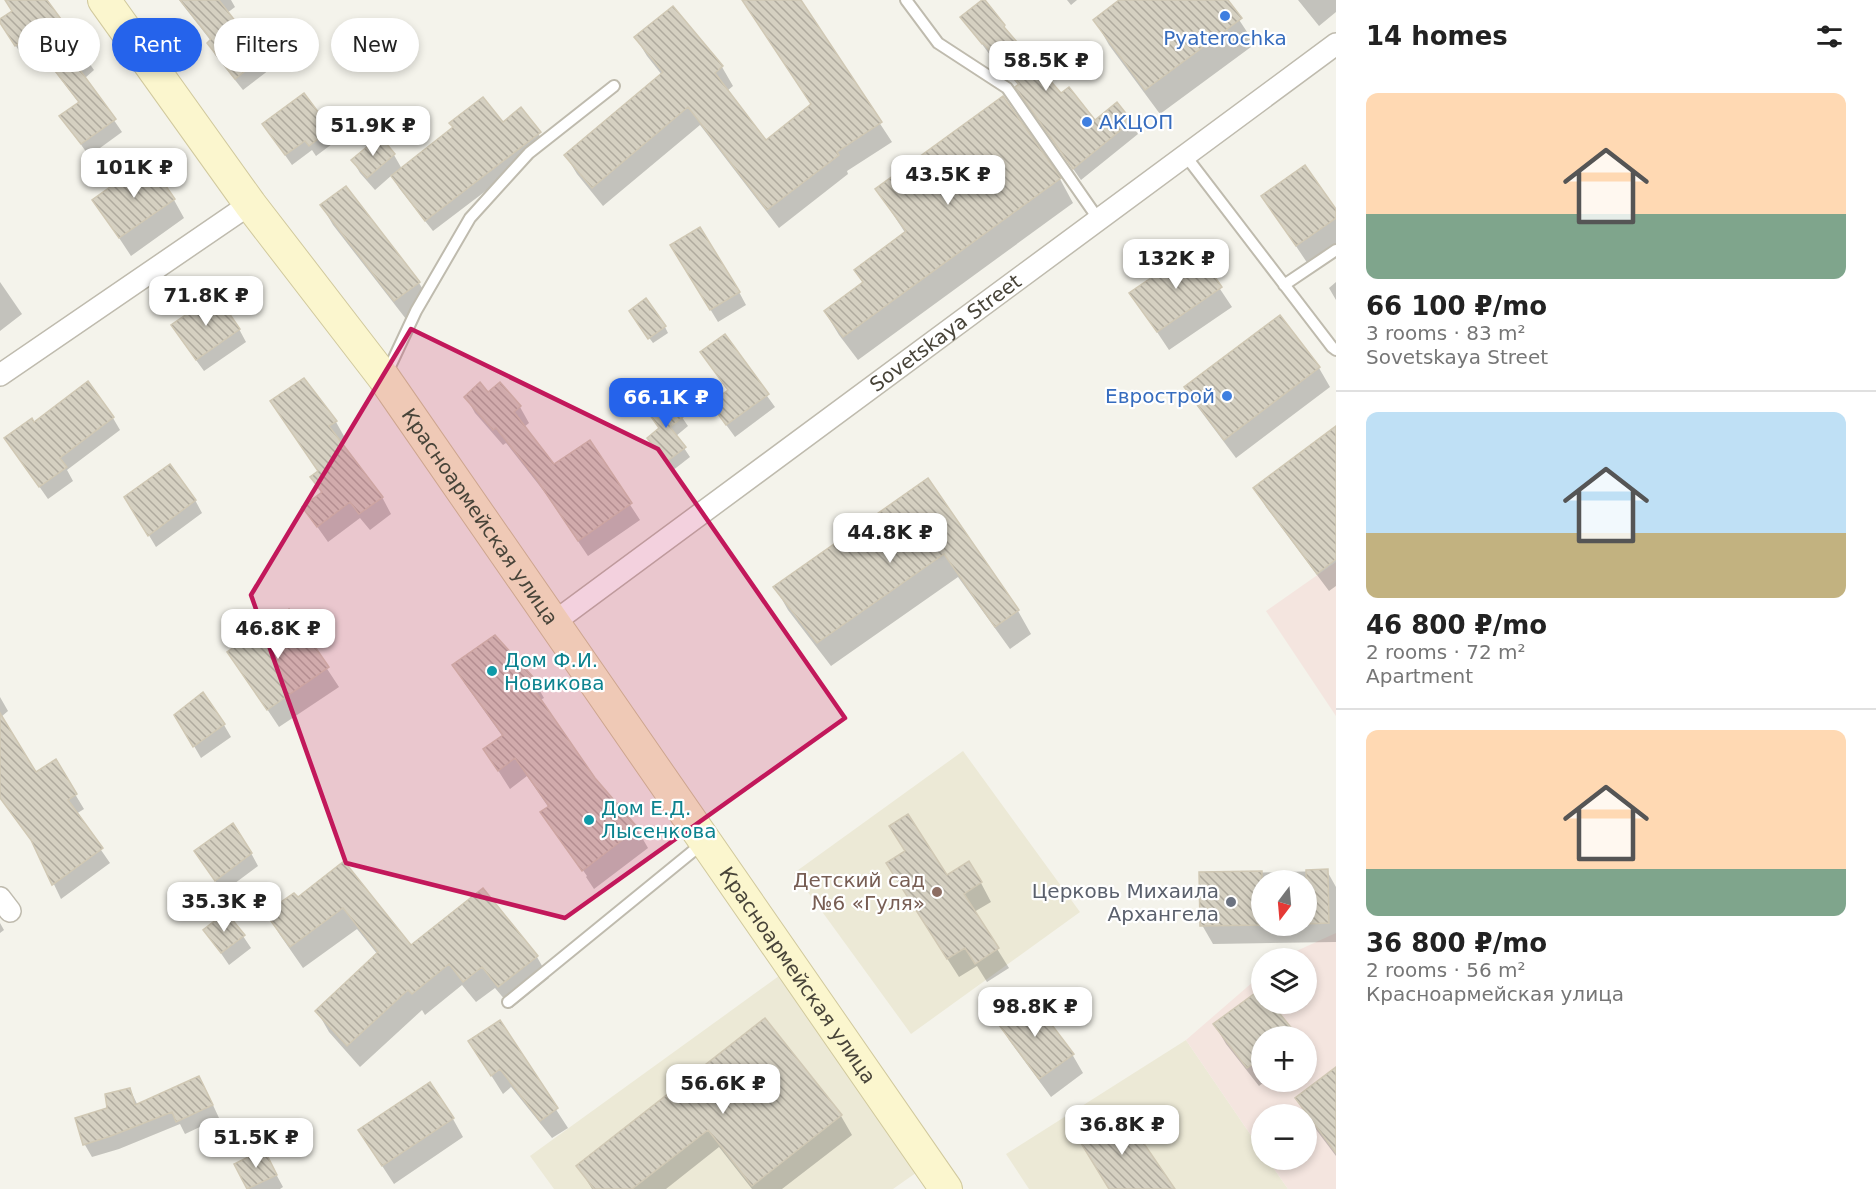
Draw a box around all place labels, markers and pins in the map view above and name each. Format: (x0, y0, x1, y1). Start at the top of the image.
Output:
marker: Pyaterochka (1218, 9, 1232, 23)
place label: Pyaterochka (1163, 26, 1287, 50)
pin: 58.5K ₽ (991, 41, 1101, 92)
pin: 51.9K ₽ (318, 106, 428, 157)
place label: АКЦОП (1099, 110, 1173, 134)
marker: АКЦОП (1080, 115, 1094, 129)
pin: 101K ₽ (85, 148, 183, 199)
pin: 43.5K ₽ (893, 155, 1003, 206)
pin: 132K ₽ (1127, 239, 1225, 290)
pin: 71.8K ₽ (151, 276, 261, 327)
pin: 66.1K ₽ (611, 378, 721, 429)
place label: Еврострой (1105, 384, 1215, 408)
marker: Еврострой (1220, 389, 1234, 403)
pin: 44.8K ₽ (835, 513, 945, 564)
pin: 46.8K ₽ (223, 609, 333, 660)
place label: Дом Ф.И. Новикова (504, 648, 604, 695)
marker: Дом Ф.И. Новикова (485, 664, 499, 678)
place label: Дом Е.Д. Лысенкова (601, 796, 717, 843)
marker: Дом Е.Д. Лысенкова (582, 813, 596, 827)
place label: Детский сад №6 «Гуля» (793, 868, 925, 915)
place label: Церковь Михаила Архангела (1032, 879, 1219, 926)
pin: 35.3K ₽ (169, 882, 279, 933)
marker: Детский сад №6 «Гуля» (930, 885, 944, 899)
marker: Церковь Михаила Архангела (1224, 895, 1238, 909)
pin: 98.8K ₽ (980, 987, 1090, 1038)
pin: 56.6K ₽ (668, 1064, 778, 1115)
pin: 36.8K ₽ (1067, 1105, 1177, 1156)
pin: 51.5K ₽ (201, 1118, 311, 1169)

